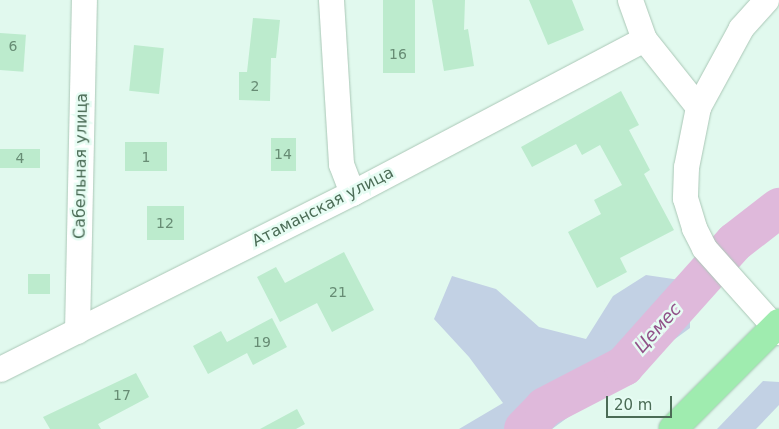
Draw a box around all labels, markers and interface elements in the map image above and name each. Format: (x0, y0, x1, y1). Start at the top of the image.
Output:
house number: 6 (9, 38, 17, 54)
house number: 16 (389, 46, 407, 62)
house number: 2 (251, 78, 259, 94)
street label: Сабельная улица (70, 93, 92, 239)
house number: 14 (274, 146, 292, 162)
house number: 1 (142, 149, 150, 165)
house number: 4 (16, 150, 24, 166)
street label: Атаманская улица (249, 163, 397, 251)
house number: 12 (156, 215, 174, 231)
house number: 21 (329, 284, 347, 300)
water label: Цемес (630, 299, 686, 357)
house number: 19 (253, 334, 271, 350)
scale bar (609, 386, 675, 418)
house number: 17 (113, 387, 131, 403)
text: 20 m (614, 396, 652, 414)

